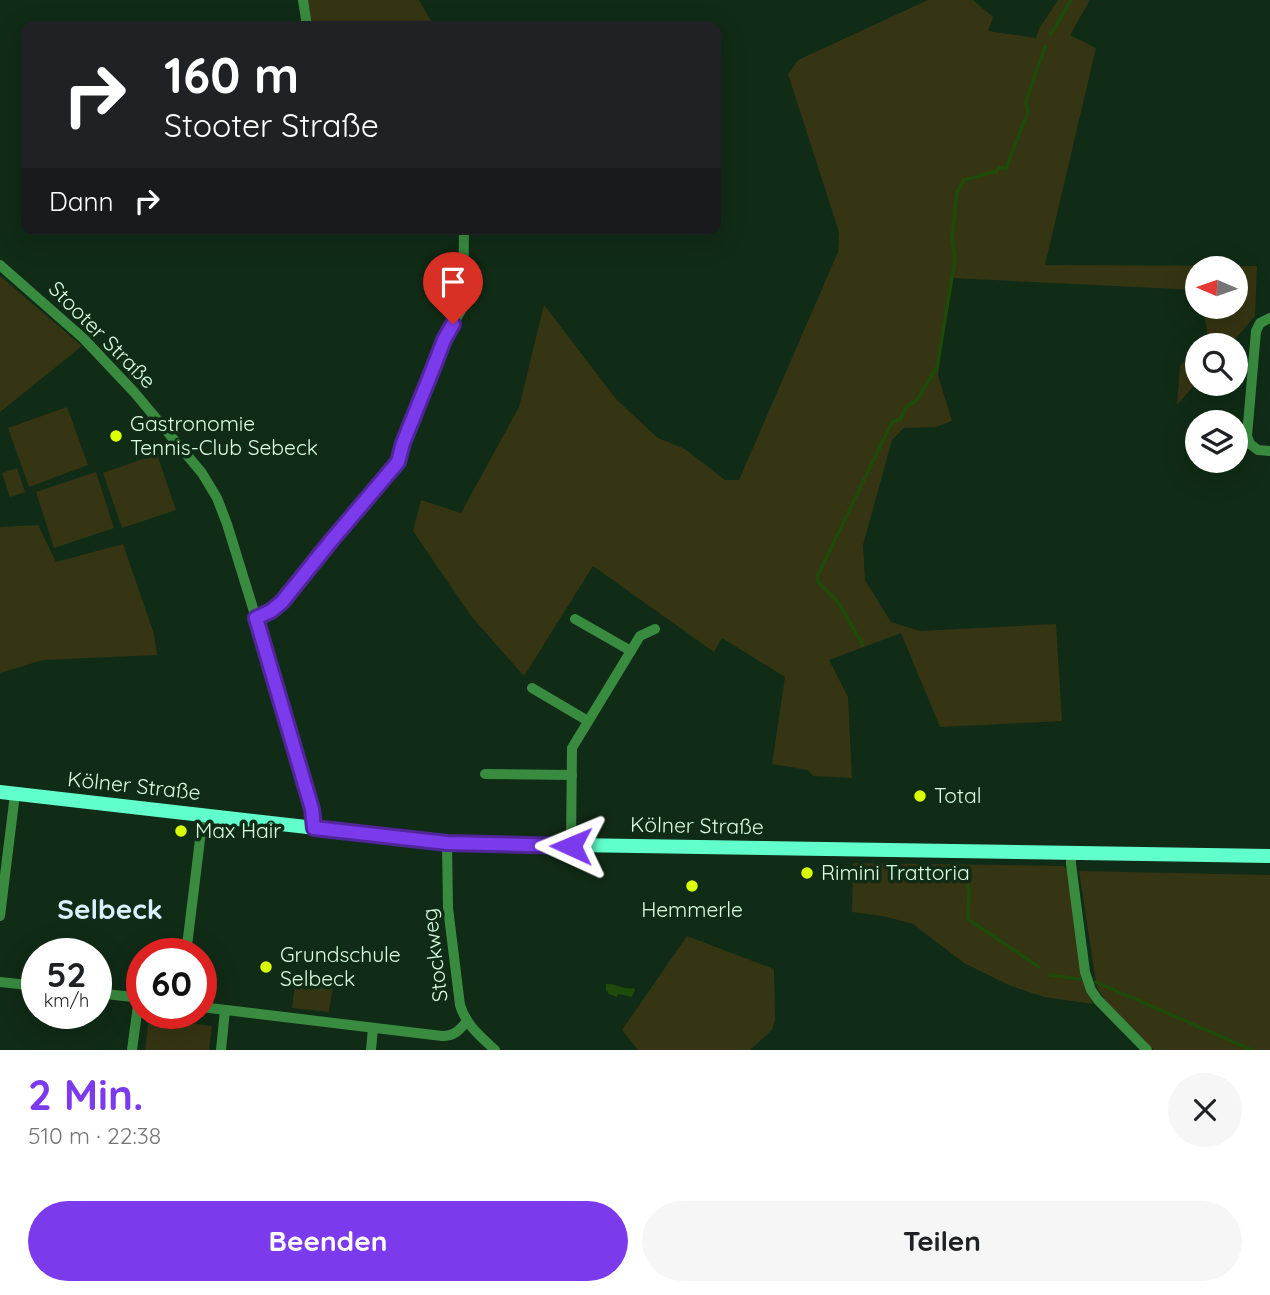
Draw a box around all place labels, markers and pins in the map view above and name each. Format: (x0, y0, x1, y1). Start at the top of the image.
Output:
pin (423, 252, 483, 324)
place label: Gastronomie Tennis-Club Sebeck (130, 410, 318, 460)
marker: Gastronomie Tennis-Club Sebeck (108, 428, 124, 444)
place label: Total (934, 782, 982, 808)
marker: Total (912, 788, 928, 804)
place label: Max Hair (195, 817, 281, 843)
marker: Max Hair (173, 823, 189, 839)
place label: Rimini Trattoria (821, 859, 970, 885)
marker: Rimini Trattoria (799, 865, 815, 881)
marker: Hemmerle (684, 878, 700, 894)
place label: Hemmerle (641, 896, 743, 922)
place label: Grundschule Selbeck (280, 941, 401, 991)
marker: Grundschule Selbeck (258, 959, 274, 975)

